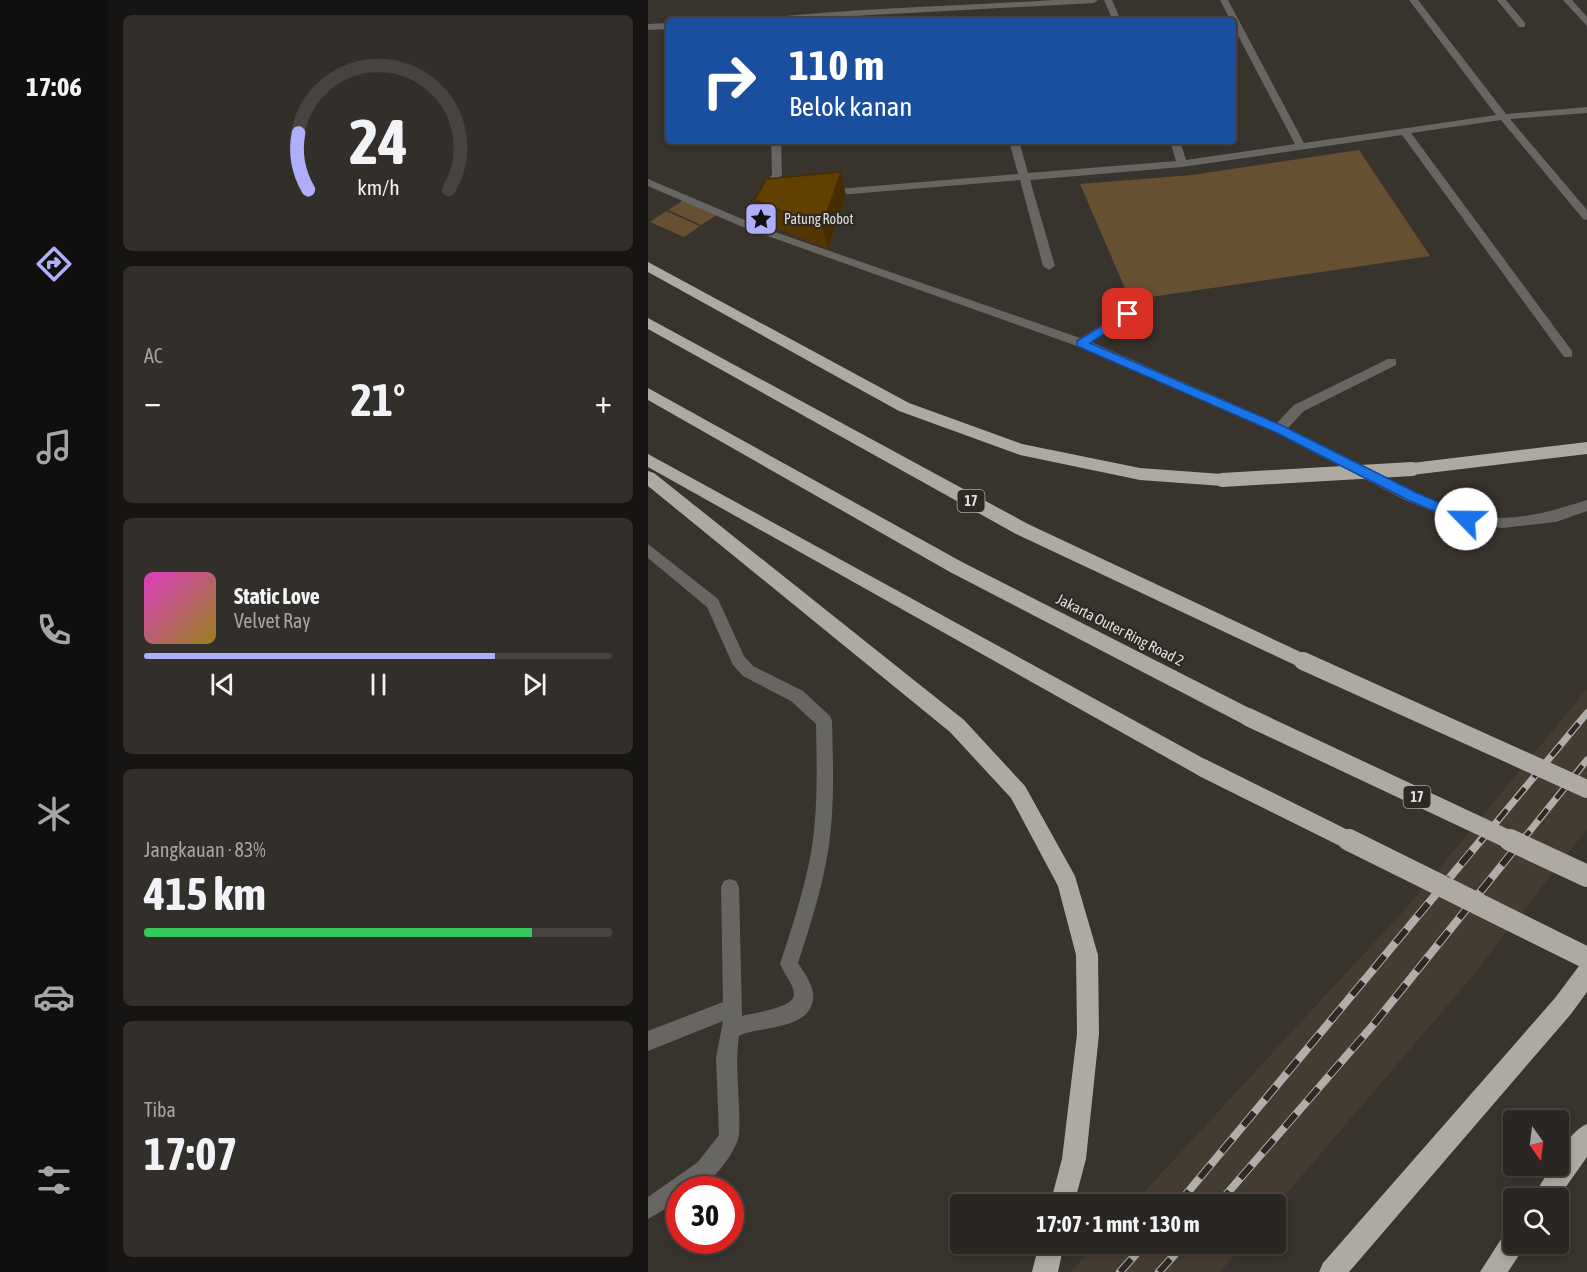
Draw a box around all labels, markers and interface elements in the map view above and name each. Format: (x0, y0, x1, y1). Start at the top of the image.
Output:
text: 110 m (789, 41, 884, 89)
icon: right (690, 42, 768, 120)
text: 17:06 (26, 71, 82, 102)
text: Belok kanan (789, 91, 912, 122)
text: 24 (349, 106, 407, 177)
text: km/h (357, 176, 399, 201)
place icon: Patung Robot (743, 201, 779, 237)
place label: Patung Robot (784, 211, 853, 227)
icon: directions (33, 243, 75, 285)
pin (1102, 288, 1153, 339)
icon: arrive (1111, 297, 1144, 330)
text: AC (144, 344, 163, 367)
text: 21° (351, 374, 405, 426)
text: − (144, 382, 161, 420)
text: + (595, 382, 612, 420)
icon: music (33, 426, 75, 468)
position arrow (1434, 487, 1498, 551)
road number: 17 (958, 490, 984, 512)
text: Static Love (234, 583, 320, 609)
street label: Jakarta Outer Ring Road 2 (1054, 590, 1187, 669)
icon: phone (33, 609, 75, 651)
text: Velvet Ray (234, 609, 311, 632)
icon: previous (206, 668, 239, 701)
icon: pause (362, 668, 395, 701)
icon: next (518, 668, 551, 701)
road number: 17 (1404, 786, 1430, 808)
icon: climate (33, 793, 75, 835)
text: Jangkauan · 83% (144, 838, 266, 861)
text: 415 km (144, 868, 266, 920)
icon: car (33, 976, 75, 1018)
text: Tiba (144, 1098, 176, 1121)
north arrow (1503, 1110, 1569, 1176)
map controls (1503, 1110, 1569, 1254)
text: 17:07 (144, 1128, 238, 1180)
icon: filters (33, 1159, 75, 1201)
speed limit sign: 30 (666, 1176, 744, 1254)
button: search (1503, 1188, 1569, 1254)
text: 17:07 · 1 mnt · 130 m (1036, 1211, 1200, 1237)

